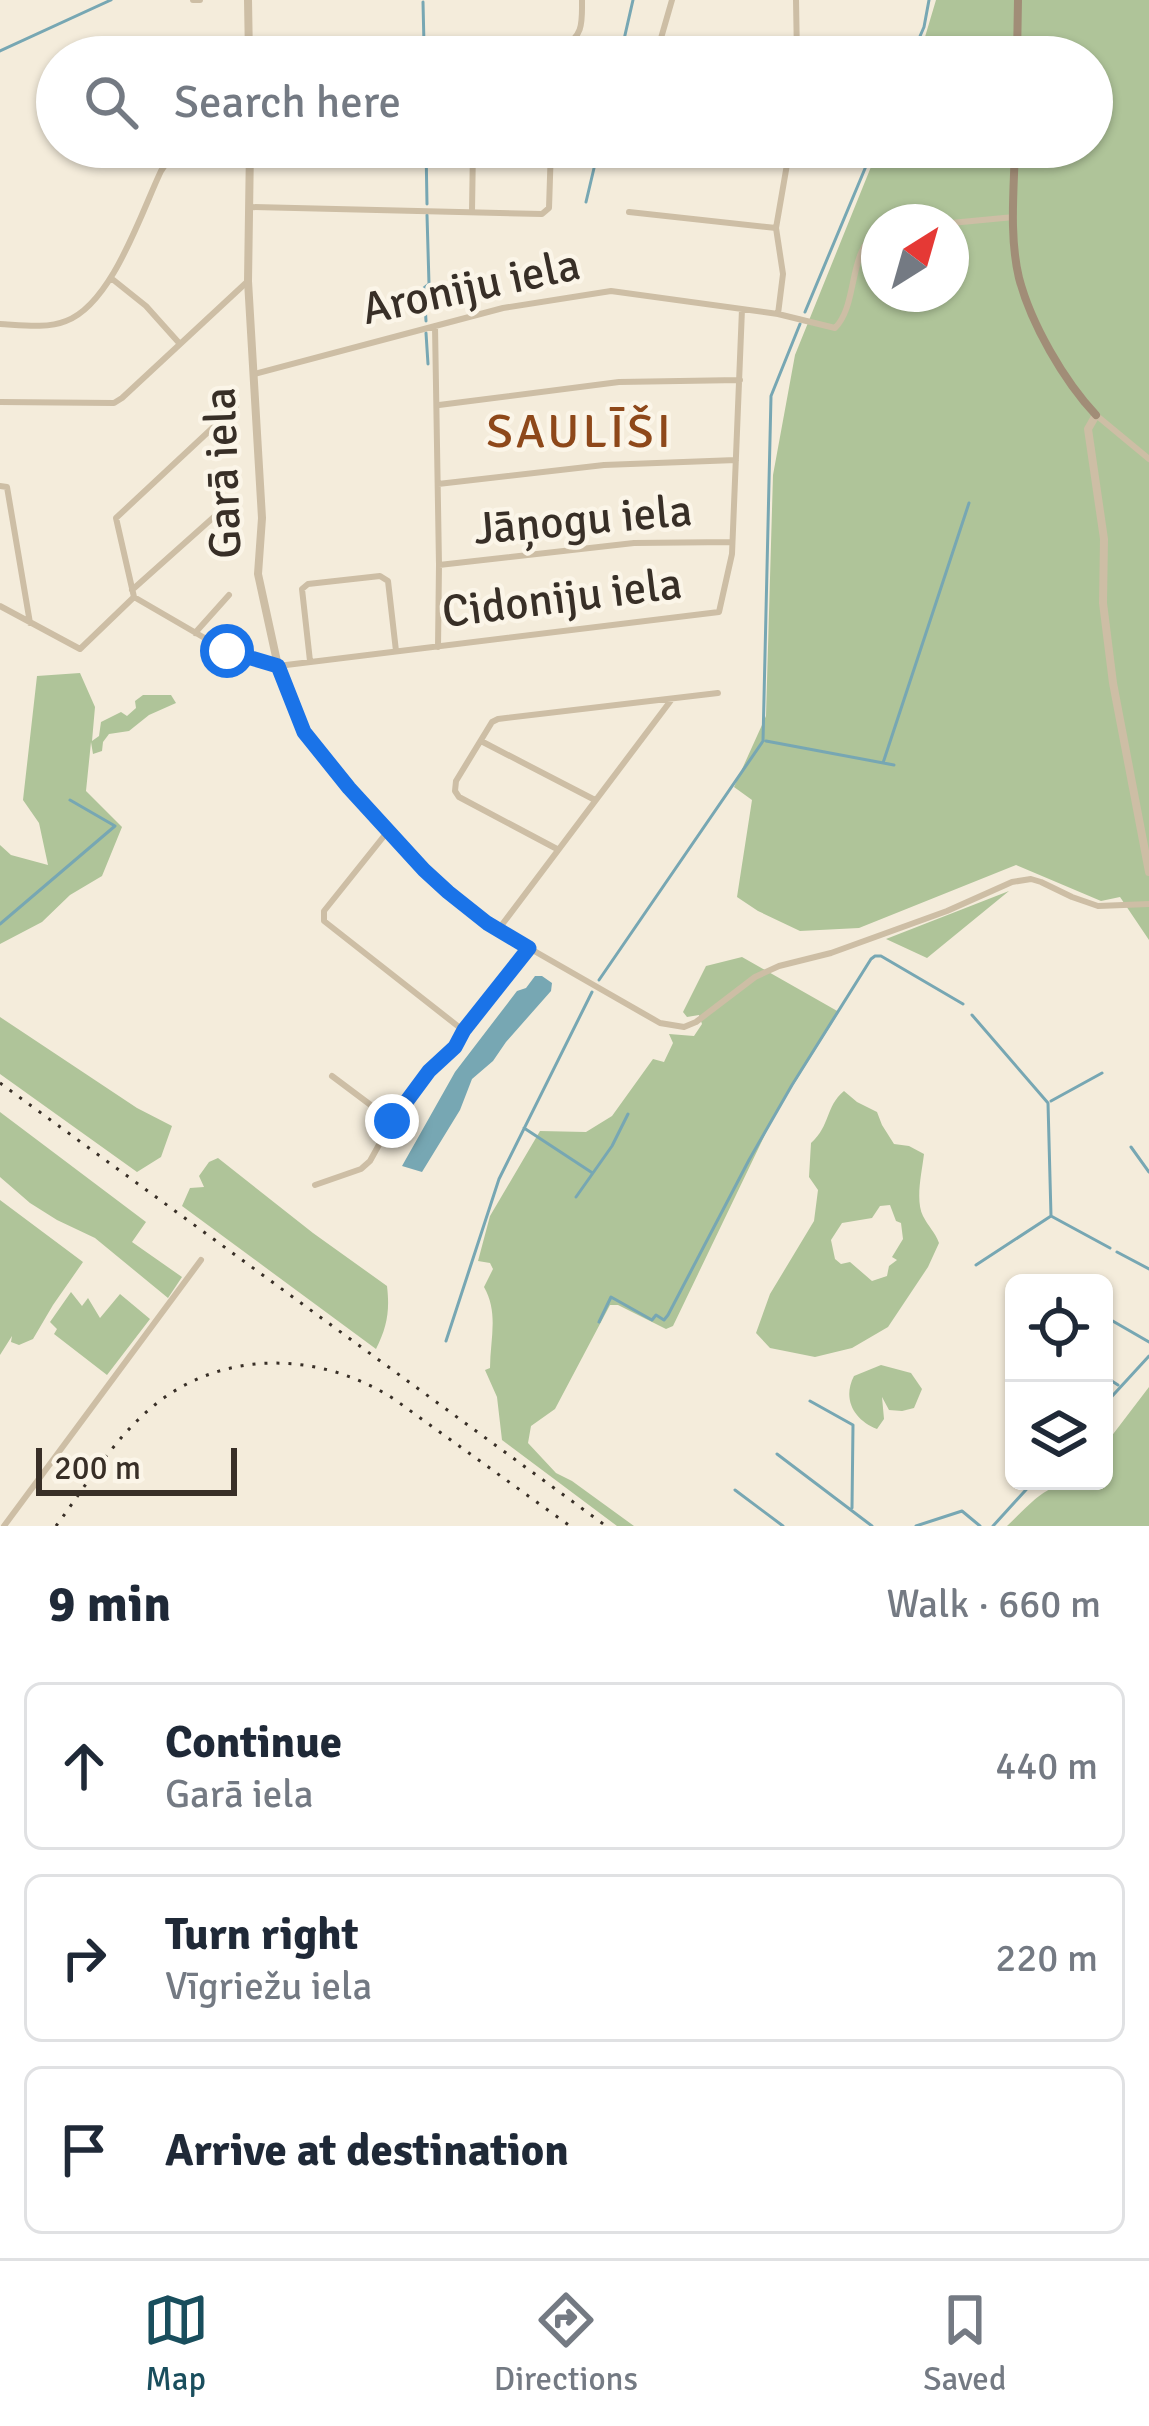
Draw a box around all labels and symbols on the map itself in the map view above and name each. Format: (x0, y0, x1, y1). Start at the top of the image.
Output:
north arrow (861, 204, 969, 312)
street label: Aroniju iela (357, 237, 585, 337)
street label: Garā iela (193, 386, 253, 560)
district label: SAULĪŠI (486, 402, 674, 461)
street label: Jāņogu iela (472, 483, 694, 557)
street label: Cidoniju iela (439, 556, 685, 640)
route start (200, 624, 254, 678)
route end (365, 1094, 419, 1148)
scale bar (36, 1442, 237, 1495)

